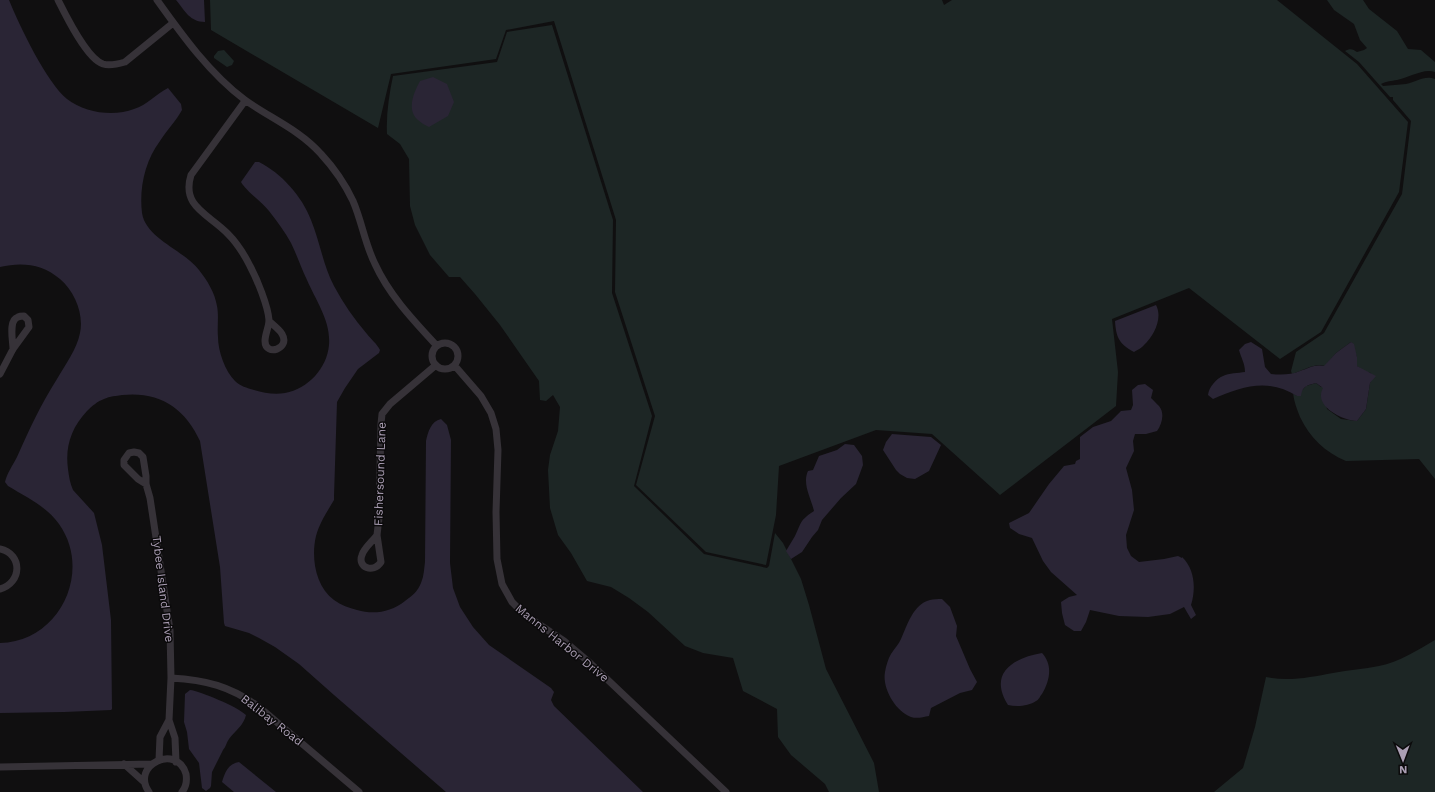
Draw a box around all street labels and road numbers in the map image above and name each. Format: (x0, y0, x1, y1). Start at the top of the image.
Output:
street label: Fishersound Lane (371, 422, 389, 526)
street label: Tybee Island Drive (150, 535, 176, 643)
street label: Manns Harbor Drive (513, 601, 612, 685)
street label: Balibay Road (238, 691, 306, 749)

